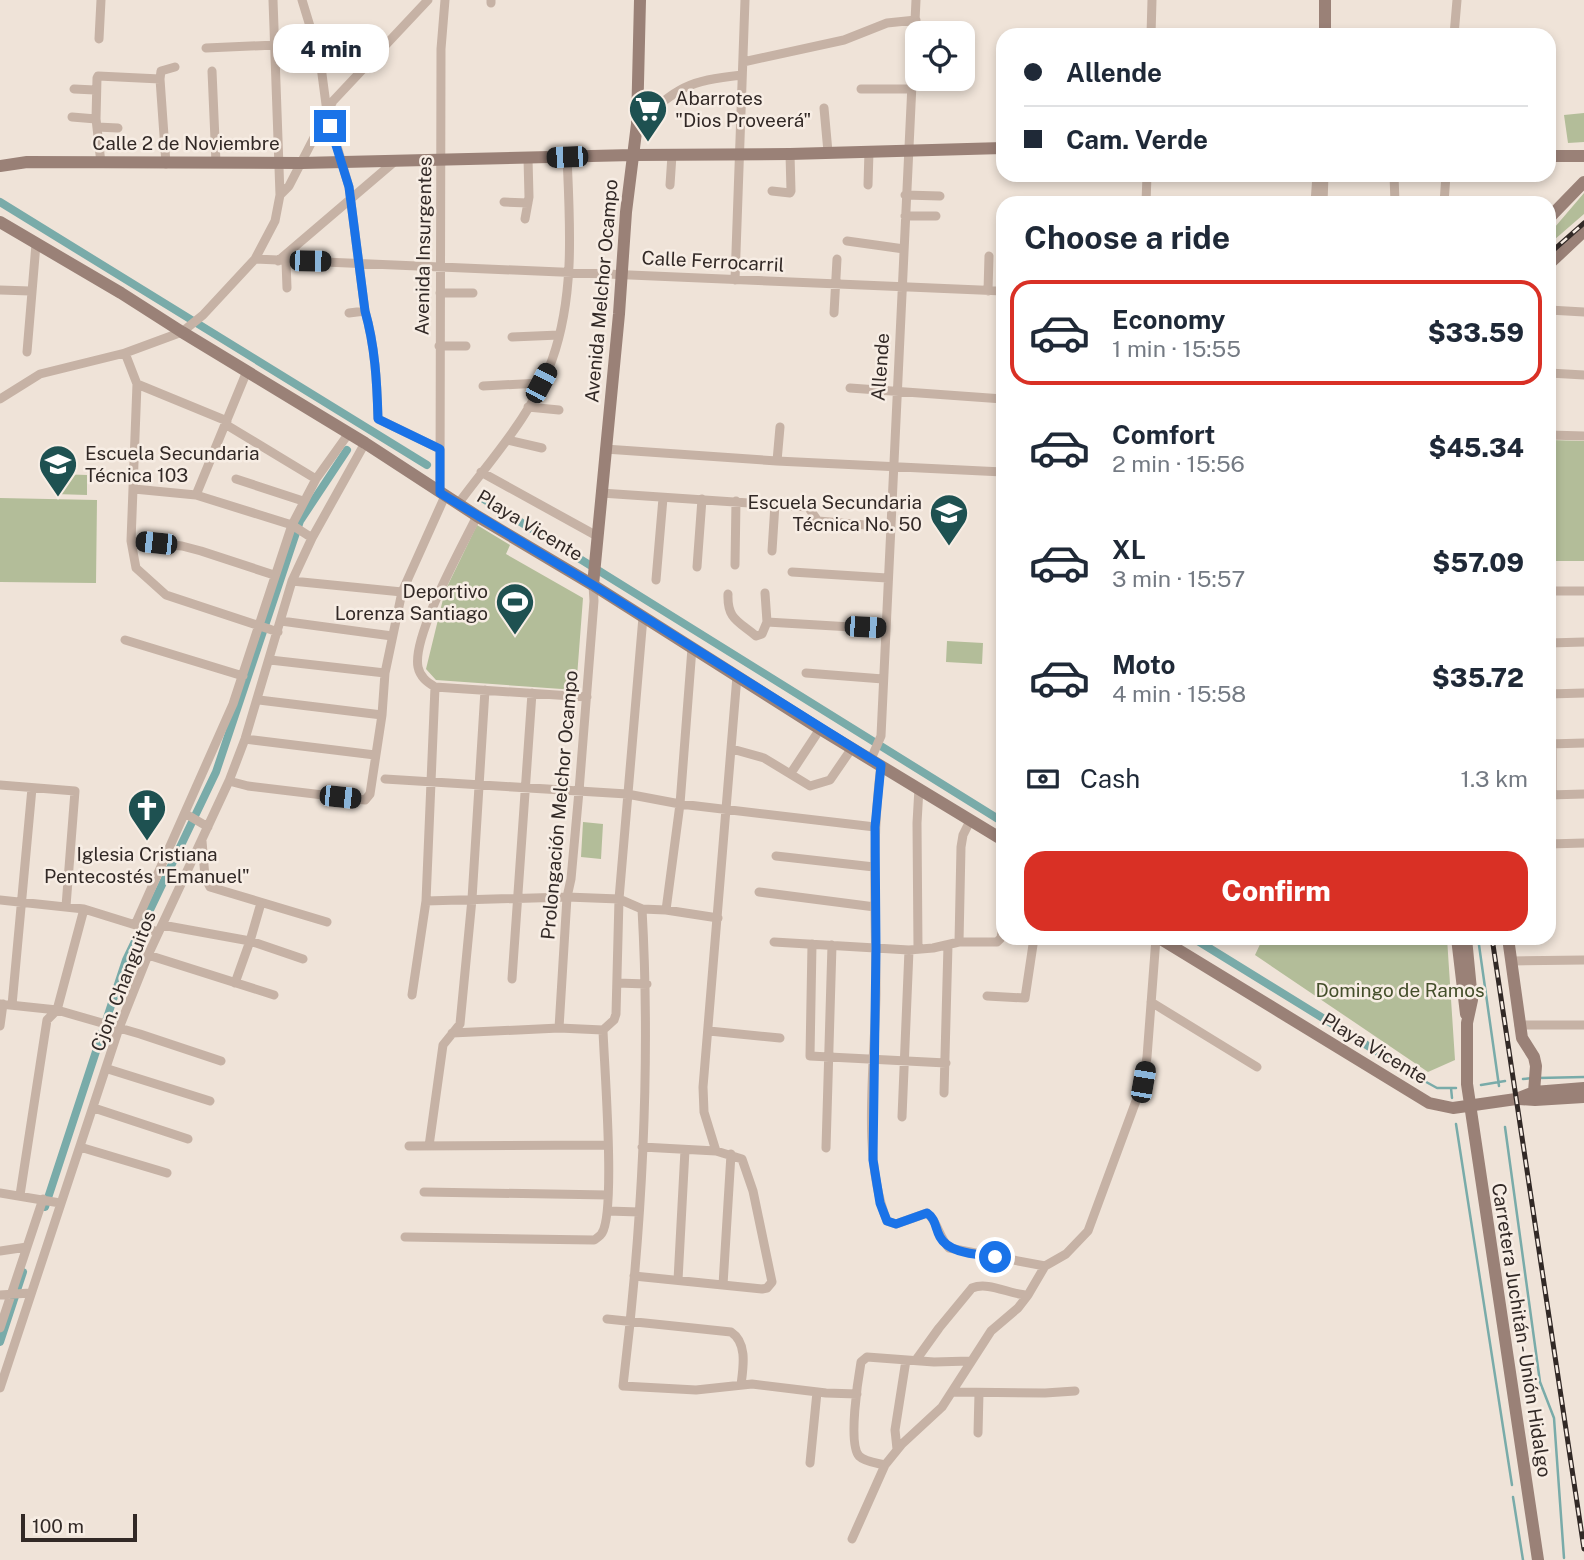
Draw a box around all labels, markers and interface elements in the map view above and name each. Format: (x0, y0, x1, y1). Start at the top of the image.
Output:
map controls (905, 21, 975, 91)
button: locate (905, 21, 975, 91)
callout: 4 min (272, 24, 388, 74)
text: 4 min (300, 35, 362, 62)
text: Allende (1066, 57, 1162, 88)
place label: Abarrotes "Dios Proveerá" (675, 87, 811, 131)
supermarket icon: Abarrotes "Dios Proveerá" (627, 88, 669, 143)
route end (314, 110, 346, 142)
text: Cam. Verde (1066, 124, 1208, 155)
street label: Calle 2 de Noviembre (92, 132, 280, 154)
car (546, 146, 589, 168)
street label: Avenida Insurgentes (410, 156, 436, 336)
street label: Avenida Melchor Ocampo (580, 178, 622, 404)
text: Choose a ride (1024, 219, 1230, 256)
street label: Calle Ferrocarril (641, 246, 785, 276)
car (289, 250, 332, 272)
icon: car (1028, 301, 1091, 364)
text: Economy (1112, 304, 1225, 335)
text: $33.59 (1428, 317, 1524, 348)
street label: Allende (867, 332, 893, 402)
text: 1 min · 15:55 (1112, 335, 1241, 362)
car (522, 360, 561, 406)
icon: car (1028, 416, 1091, 479)
text: Comfort (1112, 419, 1215, 450)
text: $45.34 (1429, 432, 1524, 463)
place label: Escuela Secundaria Técnica 103 (85, 442, 259, 486)
school or university icon: Escuela Secundaria Técnica 103 (37, 443, 79, 498)
text: 2 min · 15:56 (1112, 450, 1245, 477)
street label: Playa Vicente (473, 485, 587, 565)
place label: Escuela Secundaria Técnica No. 50 (748, 491, 922, 535)
school or university icon: Escuela Secundaria Técnica No. 50 (928, 492, 970, 547)
car (135, 530, 178, 556)
icon: car (1028, 531, 1091, 594)
text: XL (1112, 534, 1146, 565)
text: $57.09 (1432, 547, 1524, 578)
text: 3 min · 15:57 (1112, 565, 1245, 592)
place label: Deportivo Lorenza Santiago (335, 580, 488, 624)
sports icon: Deportivo Lorenza Santiago (494, 581, 536, 636)
car (844, 615, 887, 639)
icon: car (1028, 646, 1091, 709)
text: Moto (1112, 649, 1175, 680)
text: $35.72 (1432, 662, 1524, 693)
street label: Prolongación Melchor Ocampo (536, 670, 582, 940)
text: 4 min · 15:58 (1112, 680, 1246, 707)
icon: cash (1024, 760, 1062, 798)
text: Cash (1080, 763, 1140, 794)
text: 1.3 km (1461, 765, 1528, 792)
car (319, 784, 362, 810)
church icon: Iglesia Cristiana Pentecostés "Emanuel" (126, 787, 168, 842)
place label: Iglesia Cristiana Pentecostés "Emanuel" (44, 843, 250, 887)
button: Confirm (1024, 851, 1528, 931)
street label: Cjon. Changuitos (86, 908, 160, 1054)
park label: Domingo de Ramos (1315, 979, 1485, 1001)
street label: Playa Vicente (1318, 1008, 1432, 1088)
car (1130, 1059, 1157, 1105)
street label: Carretera Juchitán - Unión Hidalgo (1488, 1181, 1556, 1479)
route start (979, 1241, 1011, 1273)
scale bar (21, 1511, 136, 1543)
text: 100 m (32, 1515, 84, 1537)

